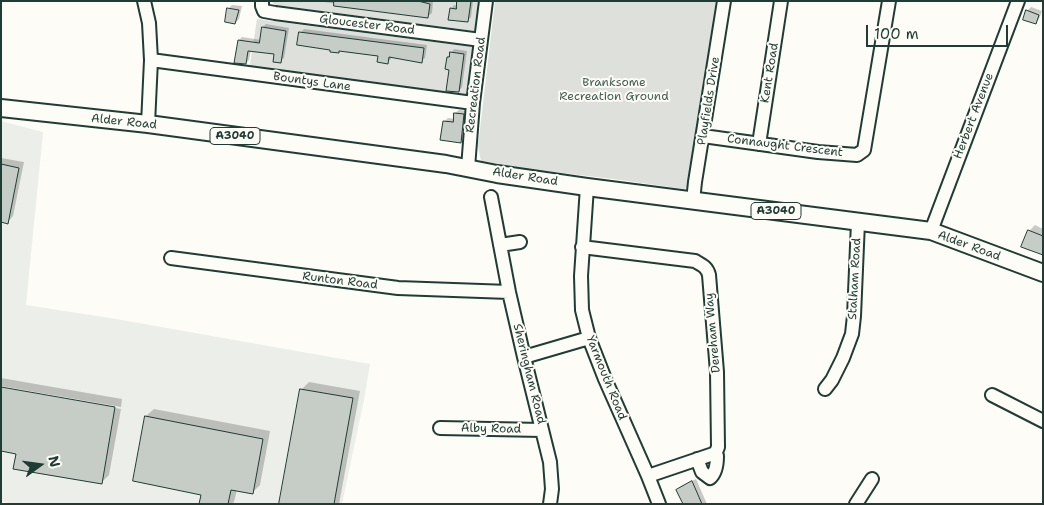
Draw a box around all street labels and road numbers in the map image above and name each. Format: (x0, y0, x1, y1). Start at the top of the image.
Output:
street label: Gloucester Road (318, 12, 416, 38)
street label: Recreation Road (463, 36, 489, 134)
street label: Kent Road (758, 42, 782, 104)
street label: Playfields Drive (695, 56, 723, 146)
street label: Bountys Lane (272, 69, 352, 95)
street label: Herbert Avenue (951, 71, 997, 161)
street label: Alder Road (90, 111, 158, 133)
road number: A3040 (210, 128, 260, 144)
street label: Connaught Crescent (726, 132, 844, 160)
street label: Alder Road (491, 165, 559, 189)
road number: A3040 (751, 202, 801, 220)
street label: Alder Road (935, 228, 1003, 264)
street label: Stalham Road (846, 238, 864, 320)
street label: Runton Road (302, 269, 378, 293)
street label: Dereham Way (702, 292, 724, 374)
street label: Sheringham Road (510, 322, 548, 426)
street label: Yarmouth Road (583, 334, 629, 422)
street label: Alby Road (461, 421, 521, 437)

